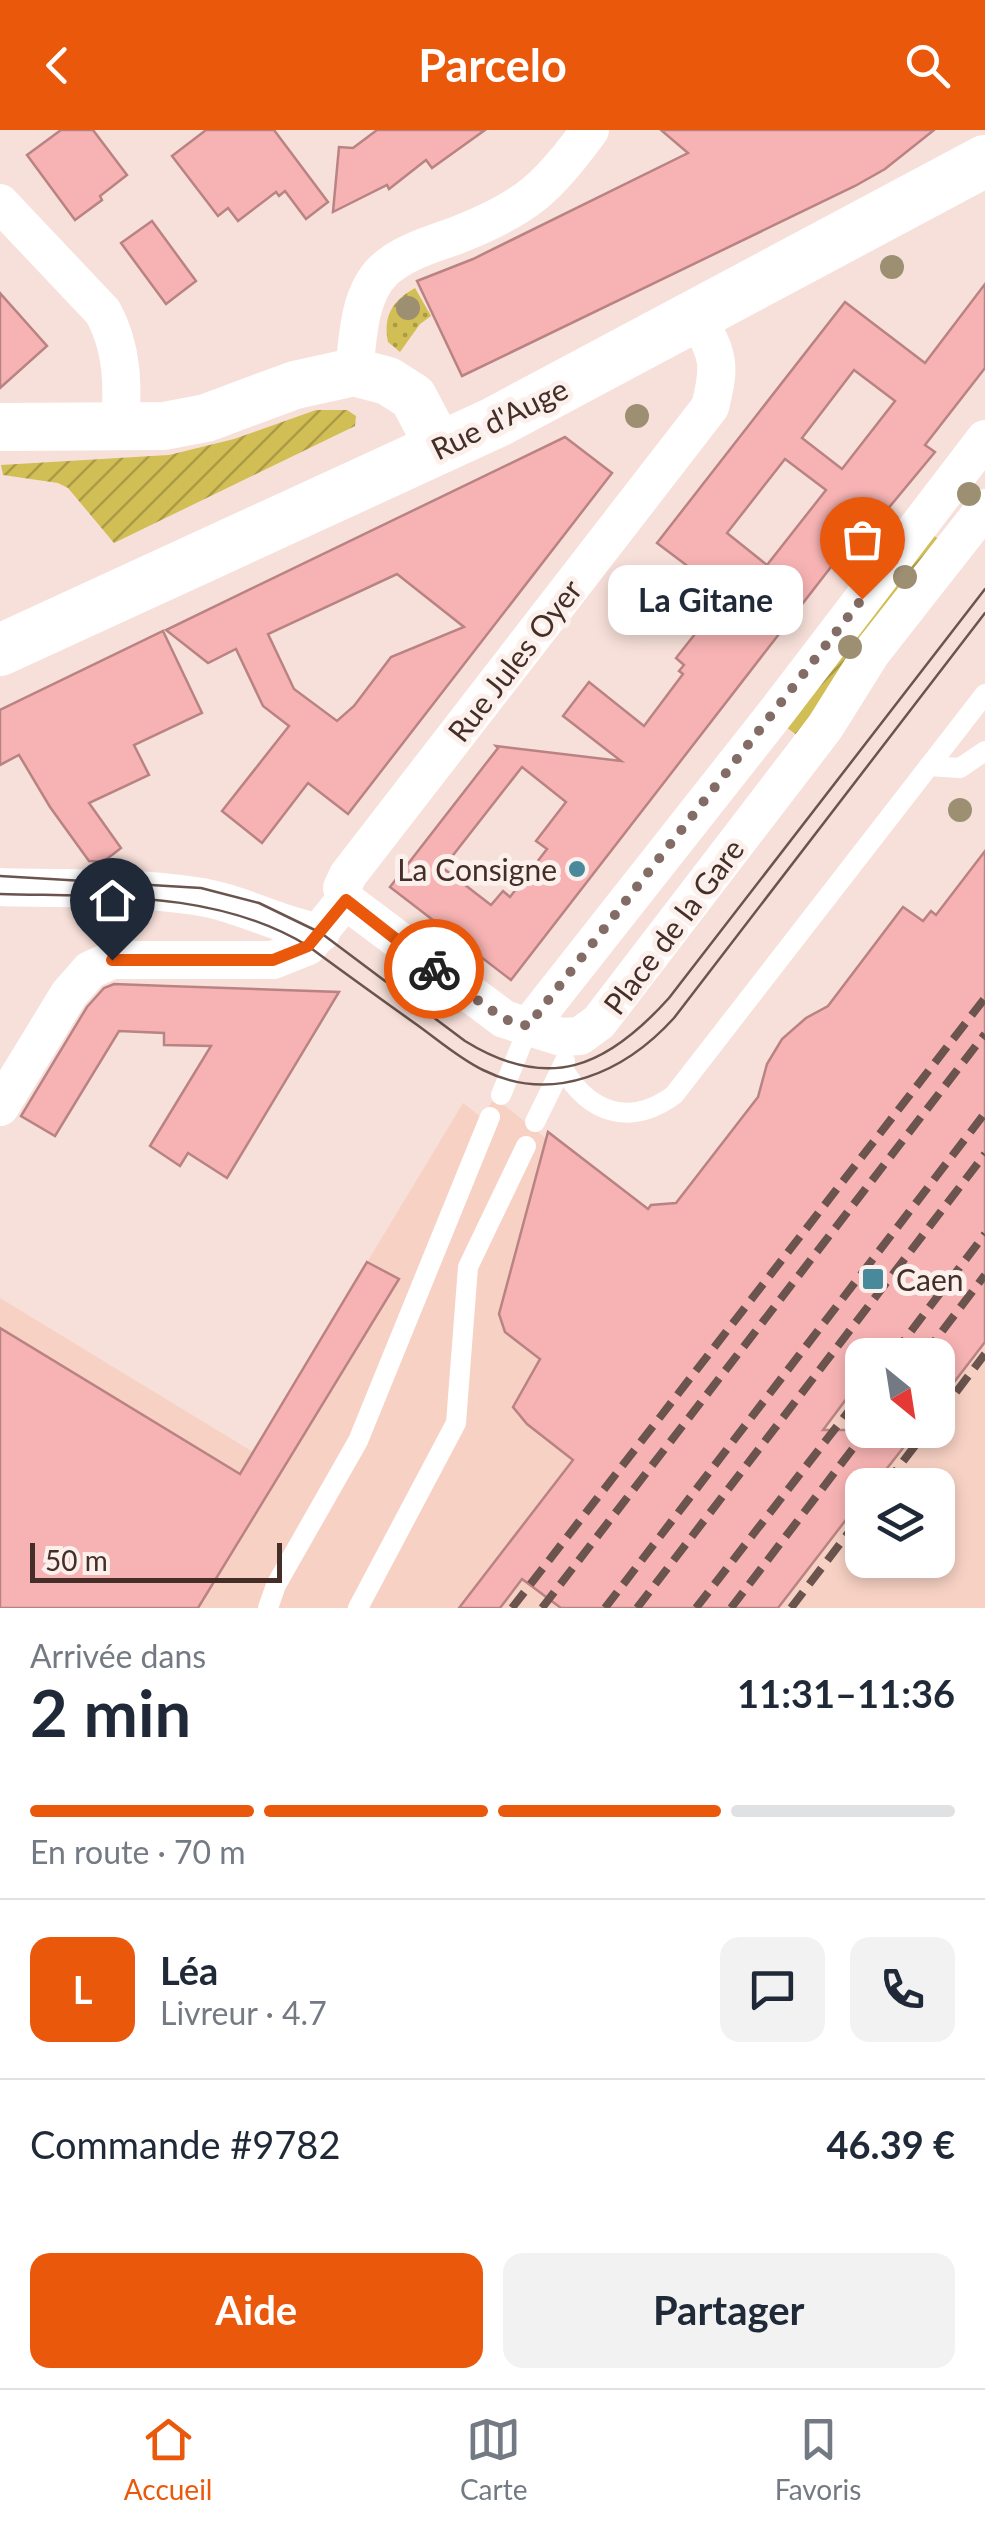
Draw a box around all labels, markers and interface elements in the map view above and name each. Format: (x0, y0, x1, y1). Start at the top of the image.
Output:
icon: back (30, 38, 85, 93)
text: Parcelo (418, 38, 567, 92)
icon: search (900, 38, 955, 93)
street label: Rue d'Auge (425, 369, 573, 467)
pin (820, 497, 905, 600)
icon: bag (835, 512, 890, 567)
callout: La Gitane (607, 564, 802, 634)
street label: Rue Jules Oyer (440, 572, 589, 748)
text: La Gitane (638, 580, 773, 619)
street label: Place de la Gare (595, 831, 751, 1021)
place label: La Consigne (397, 851, 557, 887)
pin (70, 858, 155, 961)
marker: La Consigne (566, 858, 588, 880)
icon: home (85, 873, 140, 928)
courier (384, 919, 484, 1019)
icon: bike (407, 942, 462, 997)
place label: Caen (896, 1261, 964, 1297)
marker: Caen (860, 1266, 886, 1292)
north arrow (845, 1338, 955, 1448)
map controls (845, 1338, 955, 1578)
button: layers (845, 1468, 955, 1578)
scale bar (30, 1538, 282, 1582)
text: 50 m (45, 1543, 108, 1577)
text: Arrivée dans (30, 1636, 206, 1675)
text: 11:31–11:36 (737, 1670, 955, 1716)
text: 2 min (30, 1673, 191, 1751)
text: En route · 70 m (30, 1832, 246, 1871)
button: chat (720, 1937, 825, 2042)
button: phone (850, 1937, 955, 2042)
text: Léa (160, 1947, 218, 1993)
text: L (73, 1966, 92, 2012)
text: Livreur · 4.7 (160, 1993, 327, 2032)
text: Commande #9782 (30, 2121, 340, 2167)
text: 46.39 € (827, 2121, 955, 2167)
button: Aide (30, 2253, 483, 2368)
button: Partager (503, 2253, 955, 2368)
tab: Accueil (124, 2412, 212, 2506)
tab: Carte (460, 2412, 527, 2506)
tab: Favoris (775, 2412, 861, 2506)

